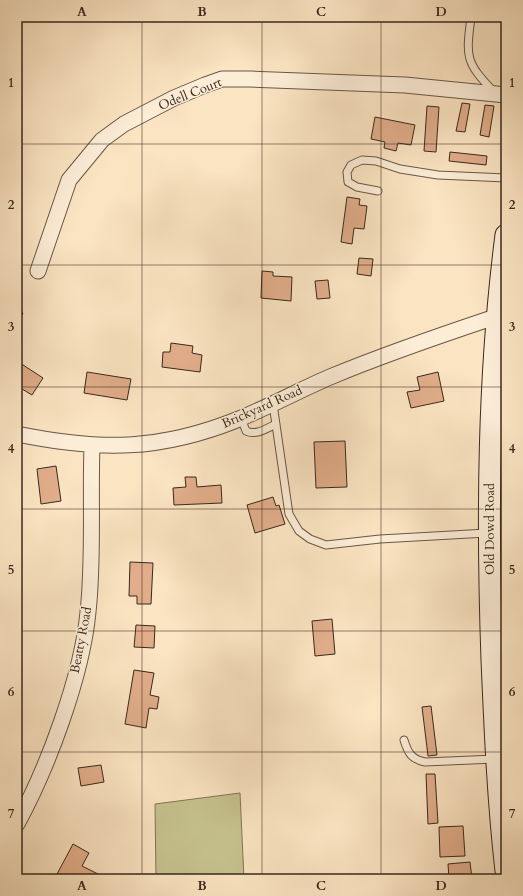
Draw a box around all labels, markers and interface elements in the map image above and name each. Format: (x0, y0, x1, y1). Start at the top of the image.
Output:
text: A (77, 3, 87, 21)
text: B (197, 3, 207, 21)
text: C (316, 3, 326, 21)
text: D (435, 3, 447, 21)
street label: Odell Court (156, 73, 224, 115)
text: 1 (8, 74, 14, 92)
text: 1 (509, 74, 515, 92)
text: 2 (8, 196, 15, 214)
text: 2 (509, 196, 516, 214)
text: 3 (8, 318, 15, 336)
text: 3 (509, 318, 516, 336)
street label: Brickyard Road (219, 381, 305, 433)
text: 4 (8, 440, 15, 458)
text: 4 (509, 440, 516, 458)
street label: Old Dowd Road (481, 483, 499, 575)
text: 5 (8, 561, 14, 579)
text: 5 (509, 561, 515, 579)
street label: Beatty Road (66, 605, 96, 675)
text: 6 (8, 683, 15, 701)
text: 6 (509, 683, 516, 701)
text: 7 (8, 805, 15, 823)
text: 7 (509, 805, 516, 823)
text: A (77, 877, 87, 895)
text: B (197, 877, 207, 895)
text: C (316, 877, 326, 895)
text: D (435, 877, 447, 895)

